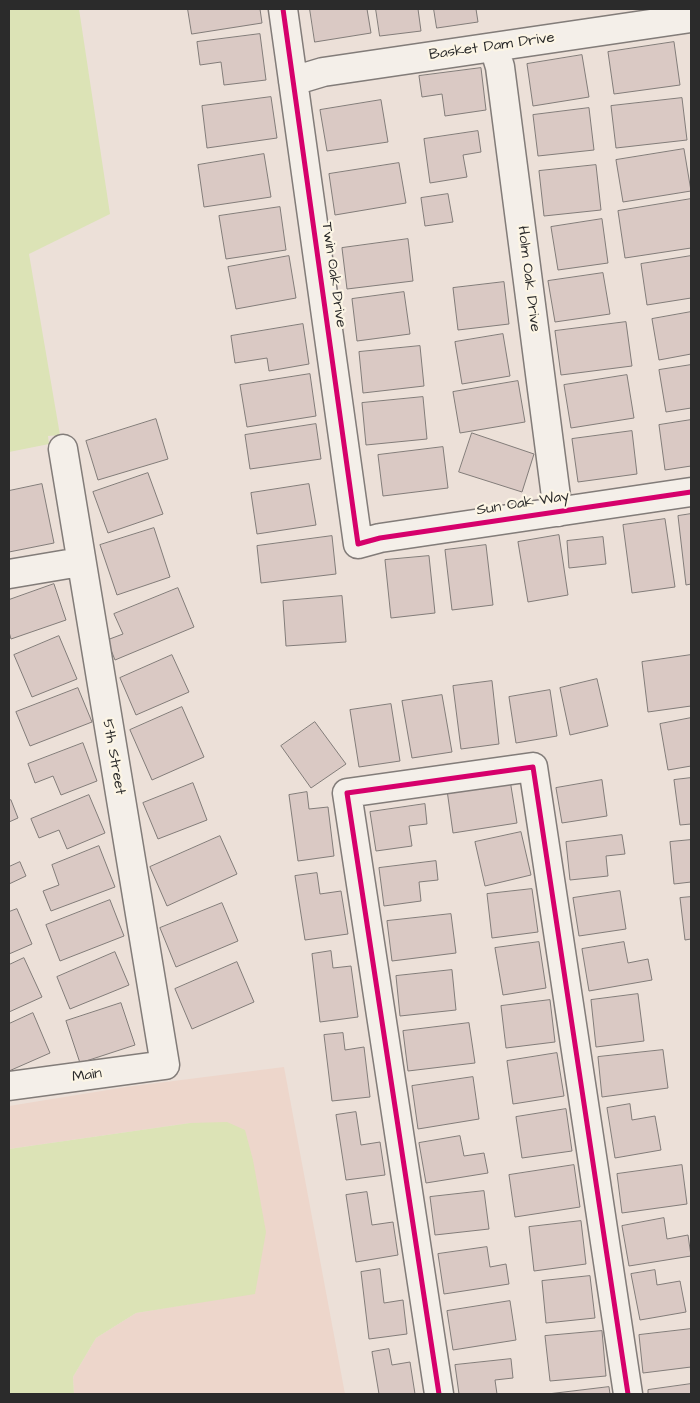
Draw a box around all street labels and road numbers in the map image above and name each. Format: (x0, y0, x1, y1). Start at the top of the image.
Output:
street label: Basket Dam Drive (428, 29, 556, 65)
street label: Twin Oak Drive (317, 221, 349, 329)
street label: Holm Oak Drive (513, 225, 543, 333)
street label: Sun Oak Way (475, 488, 571, 520)
street label: 5th Street (98, 718, 128, 796)
street label: Main (71, 1065, 103, 1087)

